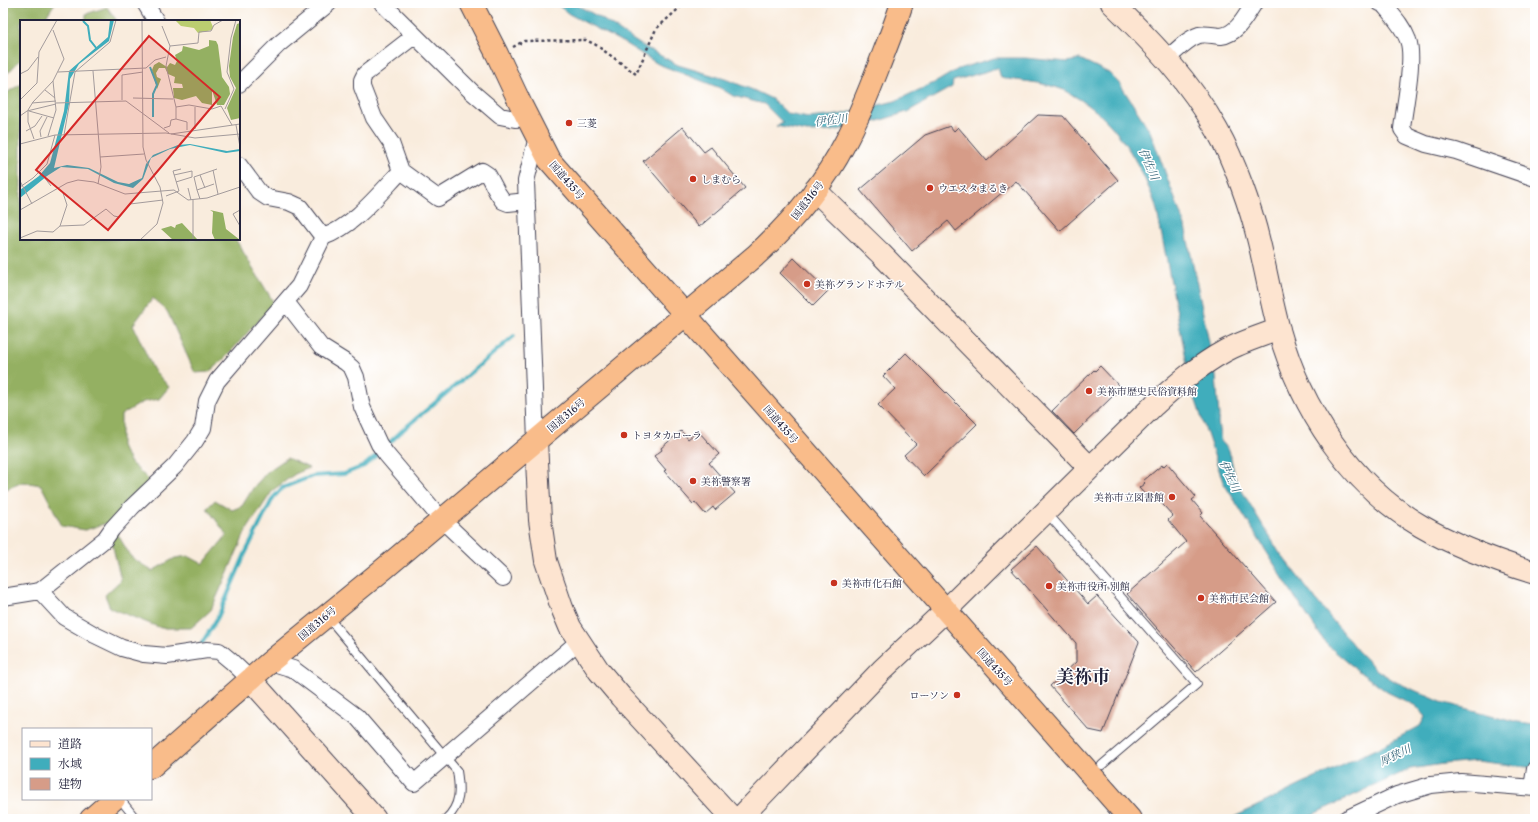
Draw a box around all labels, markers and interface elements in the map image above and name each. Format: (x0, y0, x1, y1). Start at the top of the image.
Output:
inset map (20, 20, 240, 240)
water label: 伊佐川 (814, 111, 849, 129)
place label: 三菱 (577, 117, 597, 130)
marker: 三菱 (564, 118, 574, 128)
water label: 伊佐川 (1136, 146, 1163, 183)
street label: 国道435号 (546, 158, 587, 202)
place label: しまむら (701, 173, 741, 186)
marker: しまむら (688, 174, 698, 184)
street label: 国道316号 (788, 178, 827, 222)
place label: ウエスタまるき (938, 182, 1008, 195)
marker: ウエスタまるき (925, 183, 935, 193)
place label: 美祢グランドホテル (815, 278, 905, 291)
marker: 美祢グランドホテル (802, 279, 812, 289)
place label: 美袮市歴史民俗資料館 (1097, 385, 1197, 398)
marker: 美袮市歴史民俗資料館 (1084, 386, 1094, 396)
street label: 国道316号 (545, 396, 588, 435)
street label: 国道435号 (760, 402, 801, 446)
place label: トヨタカローラ (632, 429, 702, 442)
marker: トヨタカローラ (619, 430, 629, 440)
water label: 伊佐川 (1217, 458, 1244, 495)
place label: 美祢警察署 (701, 475, 751, 488)
marker: 美祢警察署 (688, 476, 698, 486)
place label: 美祢市立図書館 (1094, 491, 1164, 504)
marker: 美祢市立図書館 (1167, 492, 1177, 502)
place label: 美袮市化石館 (842, 577, 902, 590)
marker: 美袮市化石館 (829, 578, 839, 588)
place label: 美祢市役所 別館 (1057, 580, 1130, 593)
marker: 美祢市役所 別館 (1044, 581, 1054, 591)
place label: 美祢市民会館 (1209, 592, 1269, 605)
marker: 美祢市民会館 (1196, 593, 1206, 603)
street label: 国道316号 (296, 604, 339, 643)
street label: 国道435号 (974, 646, 1015, 689)
district label: 美祢市 (1056, 666, 1110, 688)
place label: ローソン (909, 689, 949, 702)
marker: ローソン (952, 690, 962, 700)
legend (22, 728, 152, 800)
text: 道路 (58, 736, 82, 751)
water label: 厚狭川 (1377, 741, 1414, 769)
text: 水域 (58, 756, 82, 771)
text: 建物 (58, 776, 82, 791)

